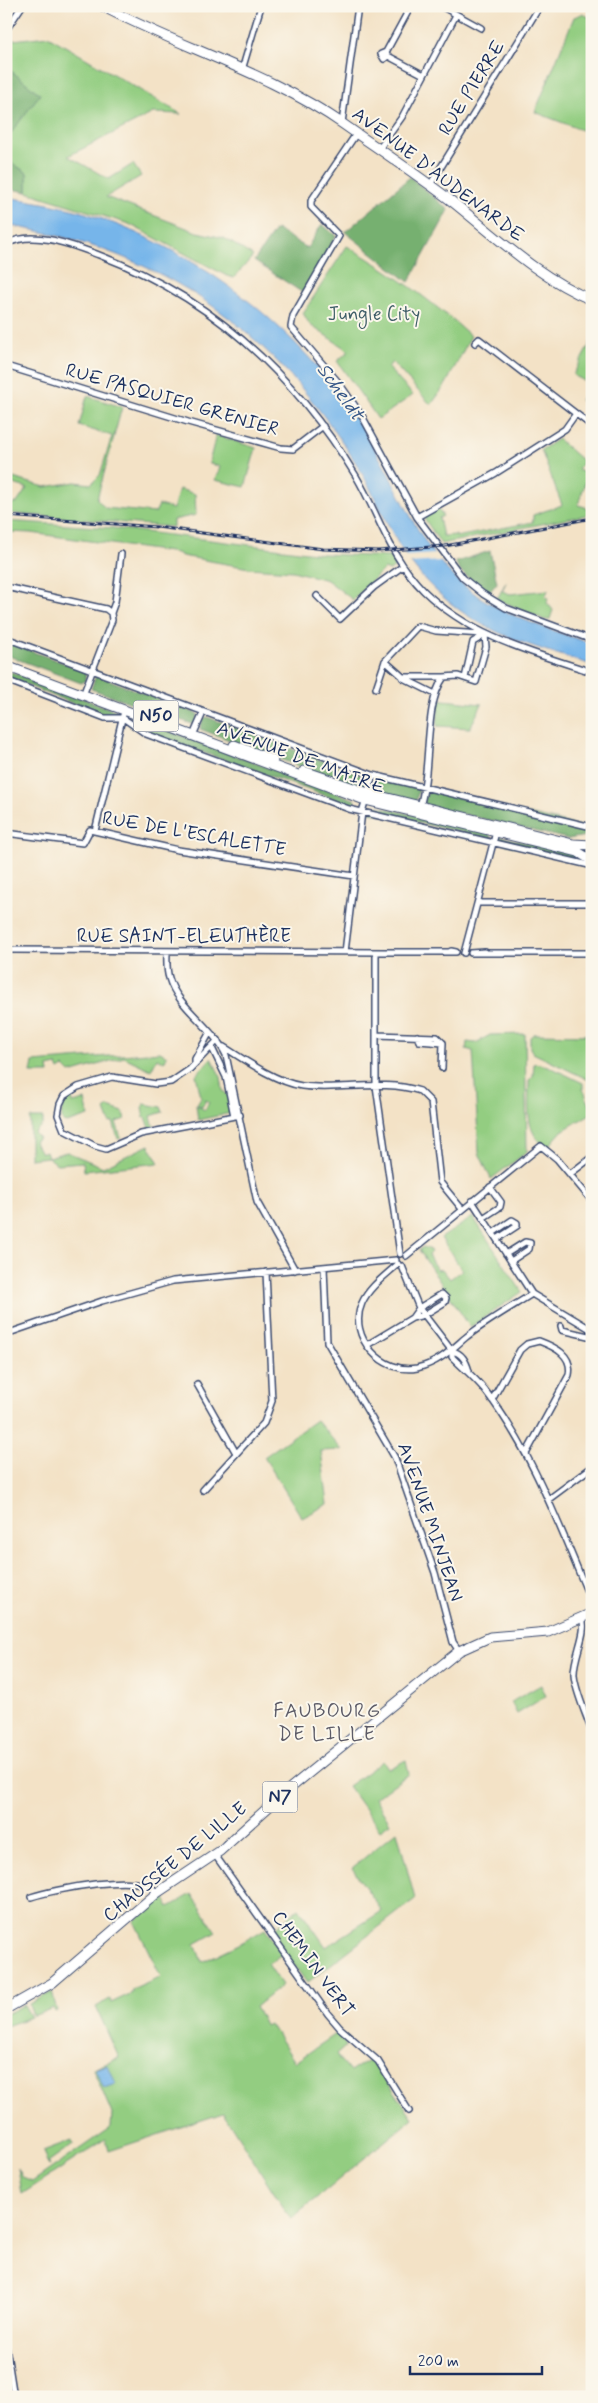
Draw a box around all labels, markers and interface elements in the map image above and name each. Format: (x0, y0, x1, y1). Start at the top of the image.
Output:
street label: RUE PIERRE (433, 36, 511, 140)
street label: AVENUE D'AUDENARDE (347, 102, 529, 248)
park label: Jungle City (328, 302, 420, 329)
street label: RUE PASQUIER GRENIER (63, 358, 281, 442)
water label: Scheldt (310, 358, 372, 428)
road number: N50 (134, 700, 178, 731)
street label: AVENUE DE MAIRE (213, 716, 389, 800)
street label: RUE DE L'ESCALETTE (100, 806, 288, 862)
street label: RUE SAINT-ELEUTHÈRE (77, 924, 291, 949)
street label: AVENUE MINJEAN (391, 1439, 469, 1605)
district label: FAUBOURG DE LILLE (273, 1698, 381, 1748)
road number: N7 (262, 1781, 298, 1812)
street label: CHAUSSÉE DE LILLE (97, 1795, 252, 1928)
street label: CHEMIN VERT (266, 1906, 360, 2022)
scale bar (410, 2343, 543, 2375)
text: 200 m (418, 2352, 459, 2372)

